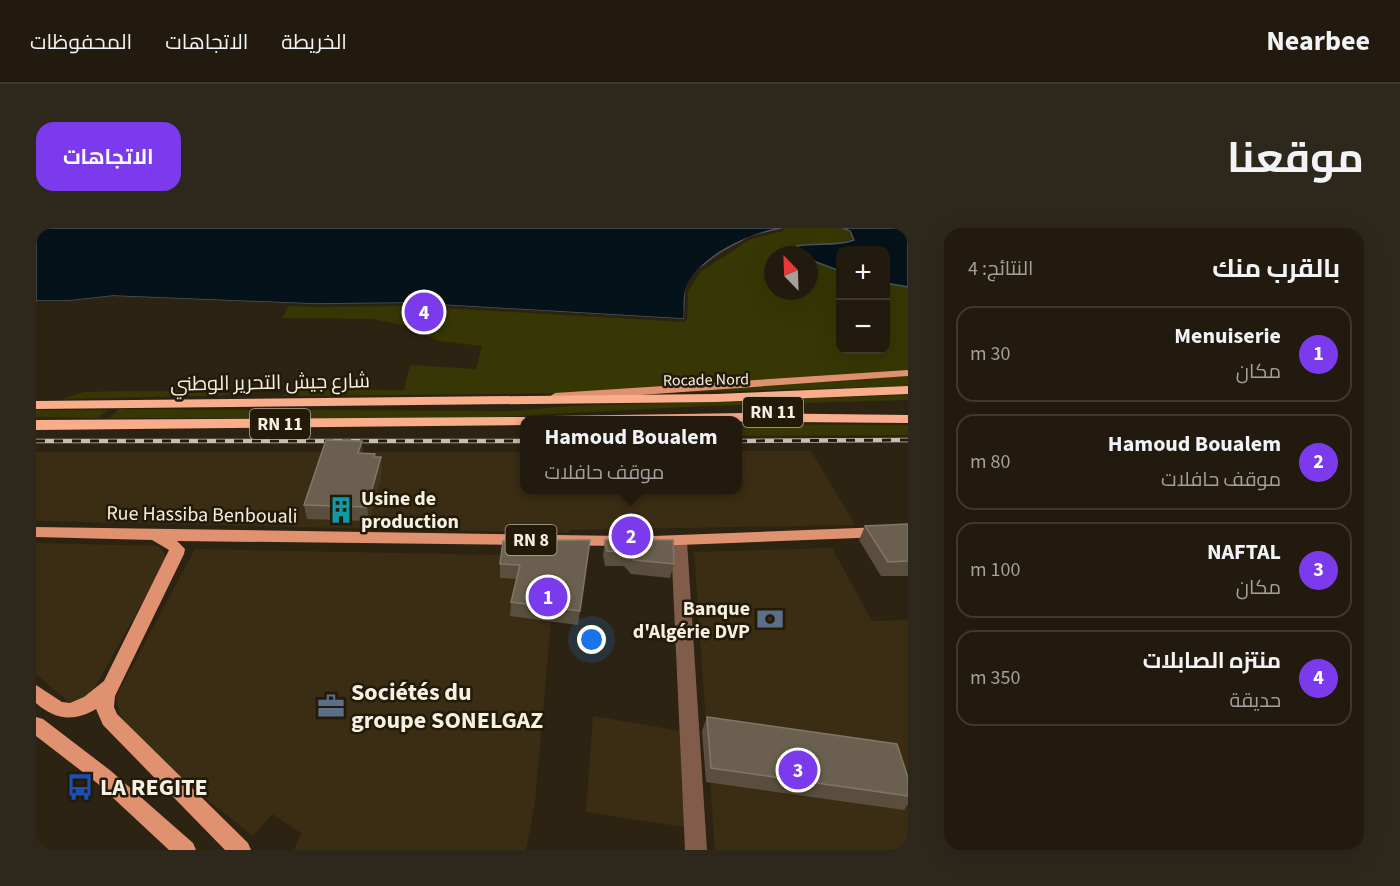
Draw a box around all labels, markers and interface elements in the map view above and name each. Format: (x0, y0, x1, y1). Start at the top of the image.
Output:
text: Nearbee (1266, 21, 1370, 61)
text: المحفوظات (30, 27, 132, 57)
text: الاتجاهات (165, 27, 248, 57)
text: الخريطة (281, 27, 347, 57)
button: الاتجاهات (36, 122, 181, 191)
text: موقعنا (1227, 129, 1364, 189)
north arrow (764, 246, 818, 300)
map controls (836, 246, 890, 354)
button: + (836, 246, 890, 300)
text: بالقرب منك (1212, 250, 1340, 287)
text: النتائج: 4 (968, 255, 1033, 283)
pin: 4 (404, 290, 444, 334)
button: − (836, 300, 890, 354)
text: Menuiserie (1174, 320, 1281, 352)
text: 30 m (970, 340, 1010, 368)
text: 1 (1313, 340, 1324, 368)
text: مكان (1236, 358, 1281, 386)
street label: شارع جيش التحرير الوطني (170, 367, 370, 400)
street label: Rocade Nord (663, 368, 749, 392)
road number: RN 11 (743, 397, 803, 427)
road number: RN 11 (250, 409, 310, 439)
popup (520, 416, 742, 494)
text: Hamoud Boualem (544, 421, 718, 453)
text: Hamoud Boualem (1108, 428, 1281, 460)
text: 80 m (970, 448, 1010, 476)
text: 2 (1313, 448, 1324, 476)
text: موقف حافلات (544, 459, 664, 487)
text: موقف حافلات (1161, 466, 1281, 494)
place label: Usine de production (361, 485, 459, 536)
building icon: Usine de production (326, 495, 356, 525)
street label: Rue Hassiba Benbouali (106, 499, 298, 531)
pin: 2 (612, 514, 650, 558)
road number: RN 8 (506, 525, 556, 555)
text: NAFTAL (1207, 536, 1281, 568)
text: 100 m (970, 556, 1020, 584)
text: 3 (1313, 556, 1324, 584)
pin: 1 (528, 574, 568, 620)
text: مكان (1236, 574, 1281, 602)
place label: Banque d'Algérie DVP (633, 595, 750, 646)
bank icon: Banque d'Algérie DVP (755, 604, 785, 634)
your location (577, 625, 606, 654)
text: منتزه الصابلات (1143, 645, 1281, 677)
text: 350 m (970, 664, 1020, 692)
text: 4 (1313, 664, 1324, 692)
place label: Sociétés du groupe SONELGAZ (351, 675, 543, 738)
text: حديقة (1230, 687, 1281, 715)
office icon: Sociétés du groupe SONELGAZ (316, 691, 346, 721)
pin: 3 (778, 748, 818, 792)
place label: LA REGITE (100, 770, 208, 805)
bus stop icon: LA REGITE (65, 772, 95, 802)

